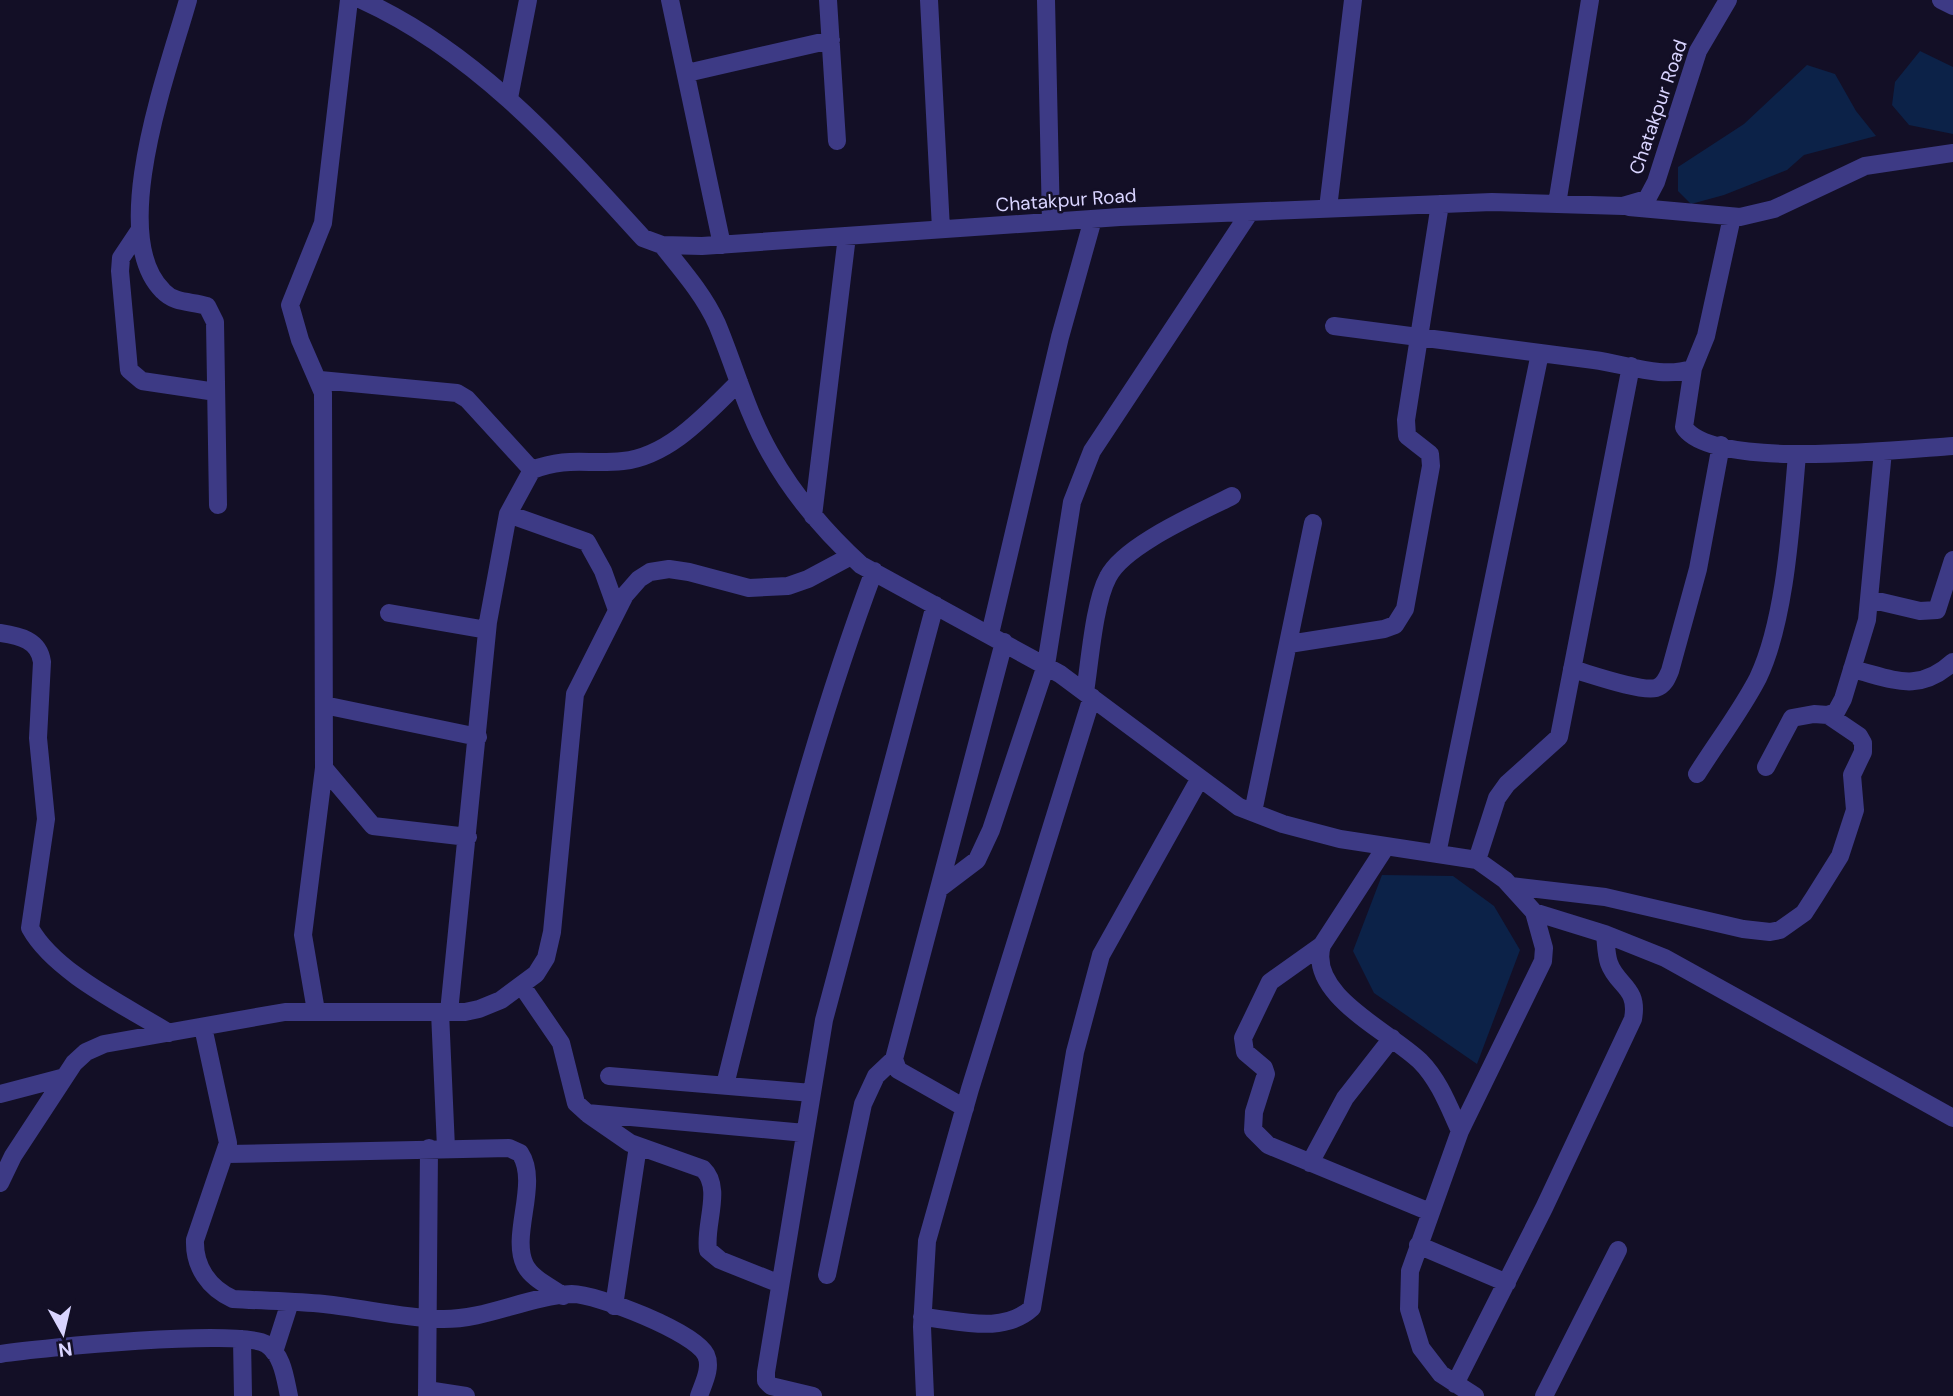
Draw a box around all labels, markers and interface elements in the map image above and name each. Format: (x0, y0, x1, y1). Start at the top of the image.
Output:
street label: Chatakpur Road (1623, 36, 1693, 178)
street label: Chatakpur Road (995, 183, 1137, 217)
north arrow (28, 1298, 98, 1368)
text: N (57, 1336, 74, 1363)

